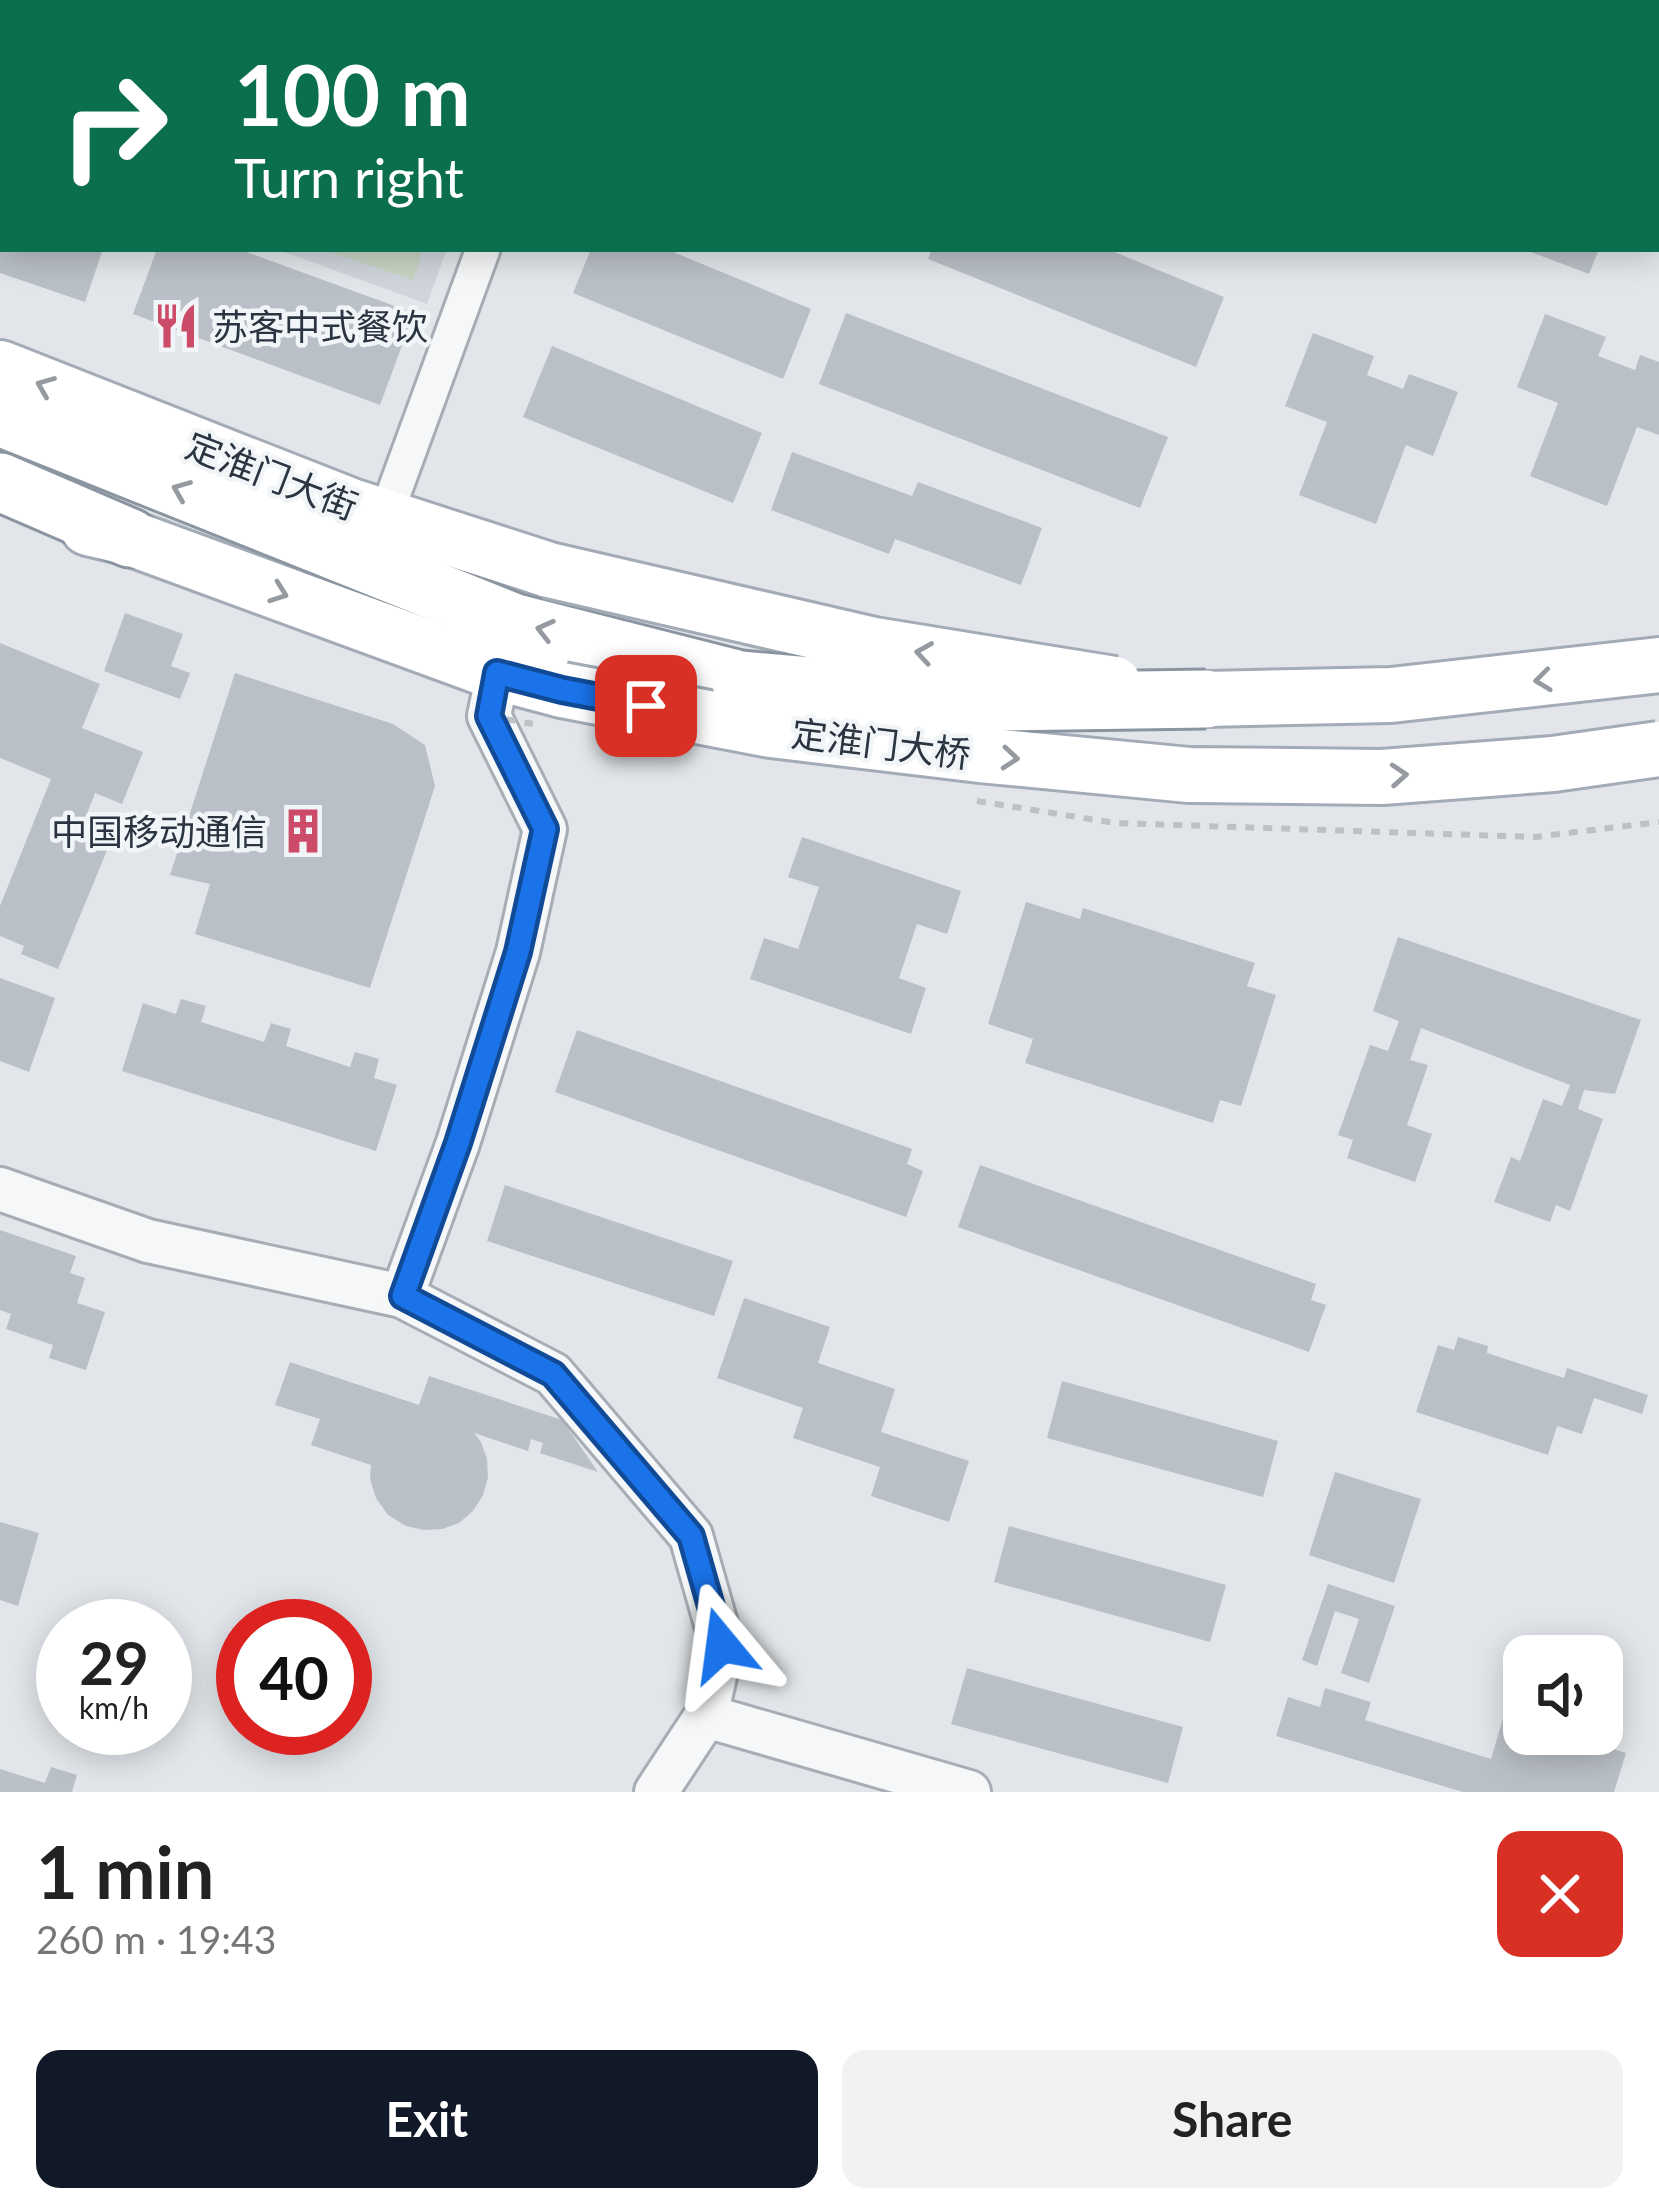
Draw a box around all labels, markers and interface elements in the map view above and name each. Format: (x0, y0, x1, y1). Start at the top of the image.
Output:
text: 100 m (234, 43, 471, 144)
icon: right (36, 48, 192, 204)
text: Turn right (234, 145, 464, 210)
restaurant icon: 苏客中式餐饮 (151, 301, 201, 351)
place label: 苏客中式餐饮 (212, 304, 428, 348)
one-way arrow (35, 375, 56, 400)
street label: 定淮门大街 (180, 422, 364, 528)
one-way arrow (172, 480, 193, 504)
one-way arrow (268, 579, 289, 603)
one-way arrow (535, 619, 556, 644)
one-way arrow (915, 642, 935, 667)
pin (595, 655, 697, 757)
one-way arrow (1533, 666, 1553, 692)
icon: arrive (613, 673, 679, 739)
street label: 定淮门大桥 (789, 710, 973, 776)
one-way arrow (1001, 745, 1020, 770)
one-way arrow (1390, 763, 1409, 789)
building icon: 中国移动通信 (278, 806, 328, 856)
place label: 中国移动通信 (51, 809, 267, 853)
position arrow (659, 1582, 785, 1708)
speed limit sign: 40 (216, 1599, 372, 1755)
text: 29 (79, 1626, 149, 1698)
map controls (1503, 1635, 1623, 1755)
button: sound (1503, 1635, 1623, 1755)
text: km/h (79, 1689, 149, 1725)
text: 1 min (36, 1828, 214, 1914)
button: close (1497, 1831, 1623, 1957)
text: 260 m · 19:43 (36, 1916, 276, 1962)
button: Exit (36, 2050, 818, 2188)
button: Share (842, 2050, 1623, 2188)

